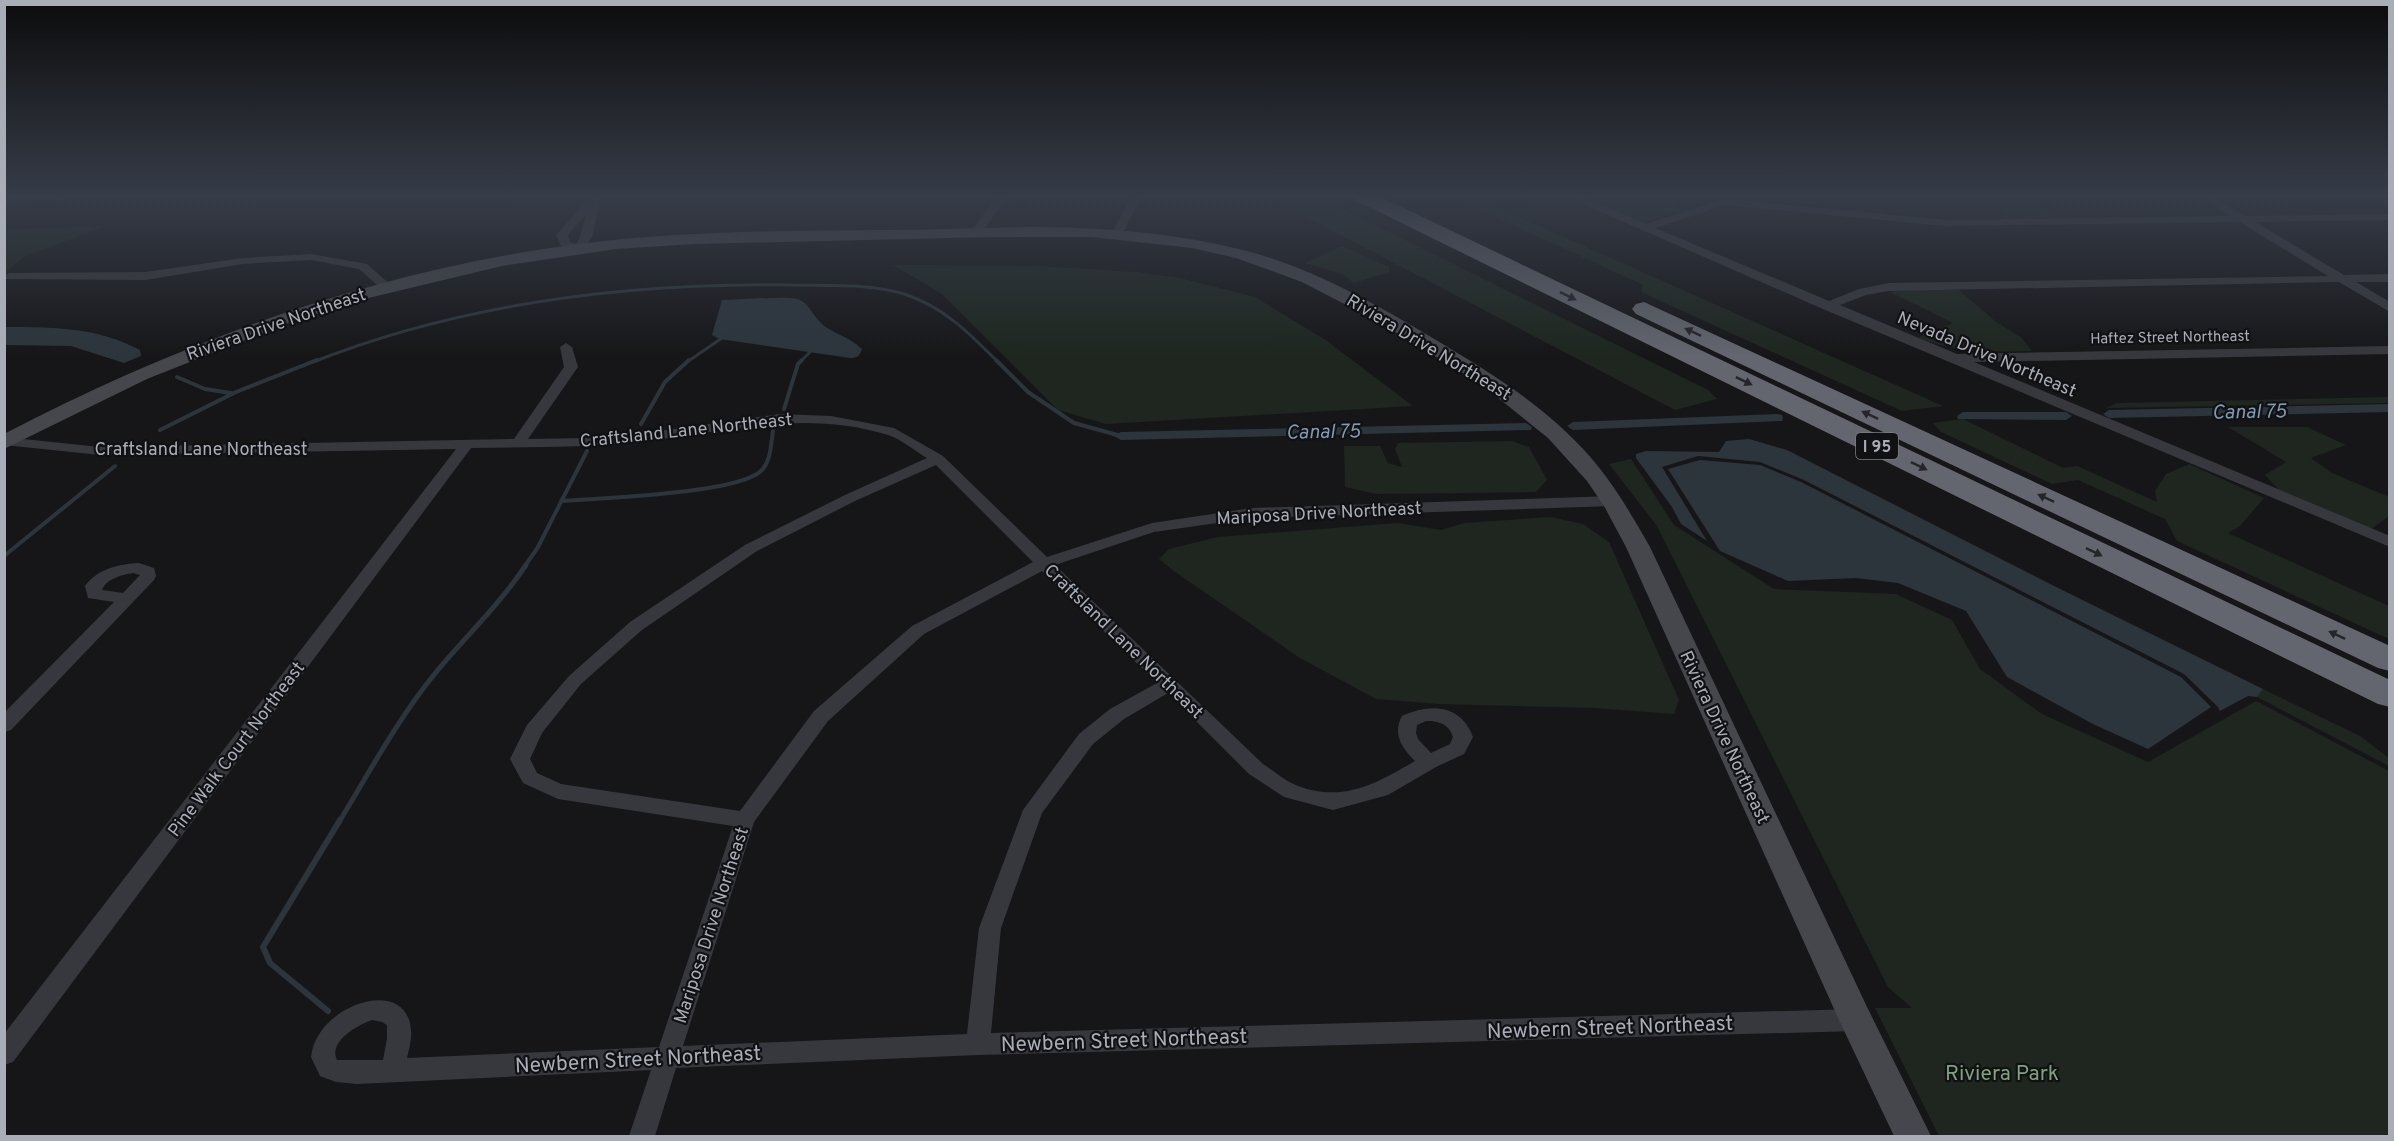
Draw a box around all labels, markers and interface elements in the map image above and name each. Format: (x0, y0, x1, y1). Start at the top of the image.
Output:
street label: Riviera Drive Northeast (184, 284, 369, 367)
street label: Riviera Drive Northeast (1342, 290, 1515, 407)
one-way arrow (1560, 292, 1577, 301)
street label: Nevada Drive Northeast (1893, 307, 2079, 404)
one-way arrow (1685, 328, 1702, 337)
street label: Haftez Street Northeast (2090, 328, 2250, 349)
one-way arrow (1735, 377, 1752, 386)
water label: Canal 75 (2212, 399, 2288, 427)
street label: Craftsland Lane Northeast (579, 409, 793, 454)
one-way arrow (1860, 410, 1878, 420)
water label: Canal 75 (1286, 419, 1362, 447)
road number: I 95 (1856, 433, 1898, 459)
street label: Craftsland Lane Northeast (94, 439, 308, 462)
one-way arrow (1910, 462, 1927, 471)
one-way arrow (2038, 494, 2055, 503)
street label: Mariposa Drive Northeast (1216, 498, 1422, 531)
one-way arrow (2086, 547, 2103, 556)
street label: Craftsland Lane Northeast (1038, 560, 1208, 724)
one-way arrow (2327, 630, 2345, 640)
street label: Riviera Drive Northeast (1673, 647, 1774, 828)
street label: Pine Walk Court Northeast (164, 658, 311, 842)
street label: Mariposa Drive Northeast (670, 824, 755, 1027)
street label: Newbern Street Northeast (1486, 1011, 1734, 1046)
street label: Newbern Street Northeast (1000, 1024, 1248, 1059)
street label: Newbern Street Northeast (514, 1041, 762, 1080)
park label: Riviera Park (1945, 1061, 2059, 1088)

